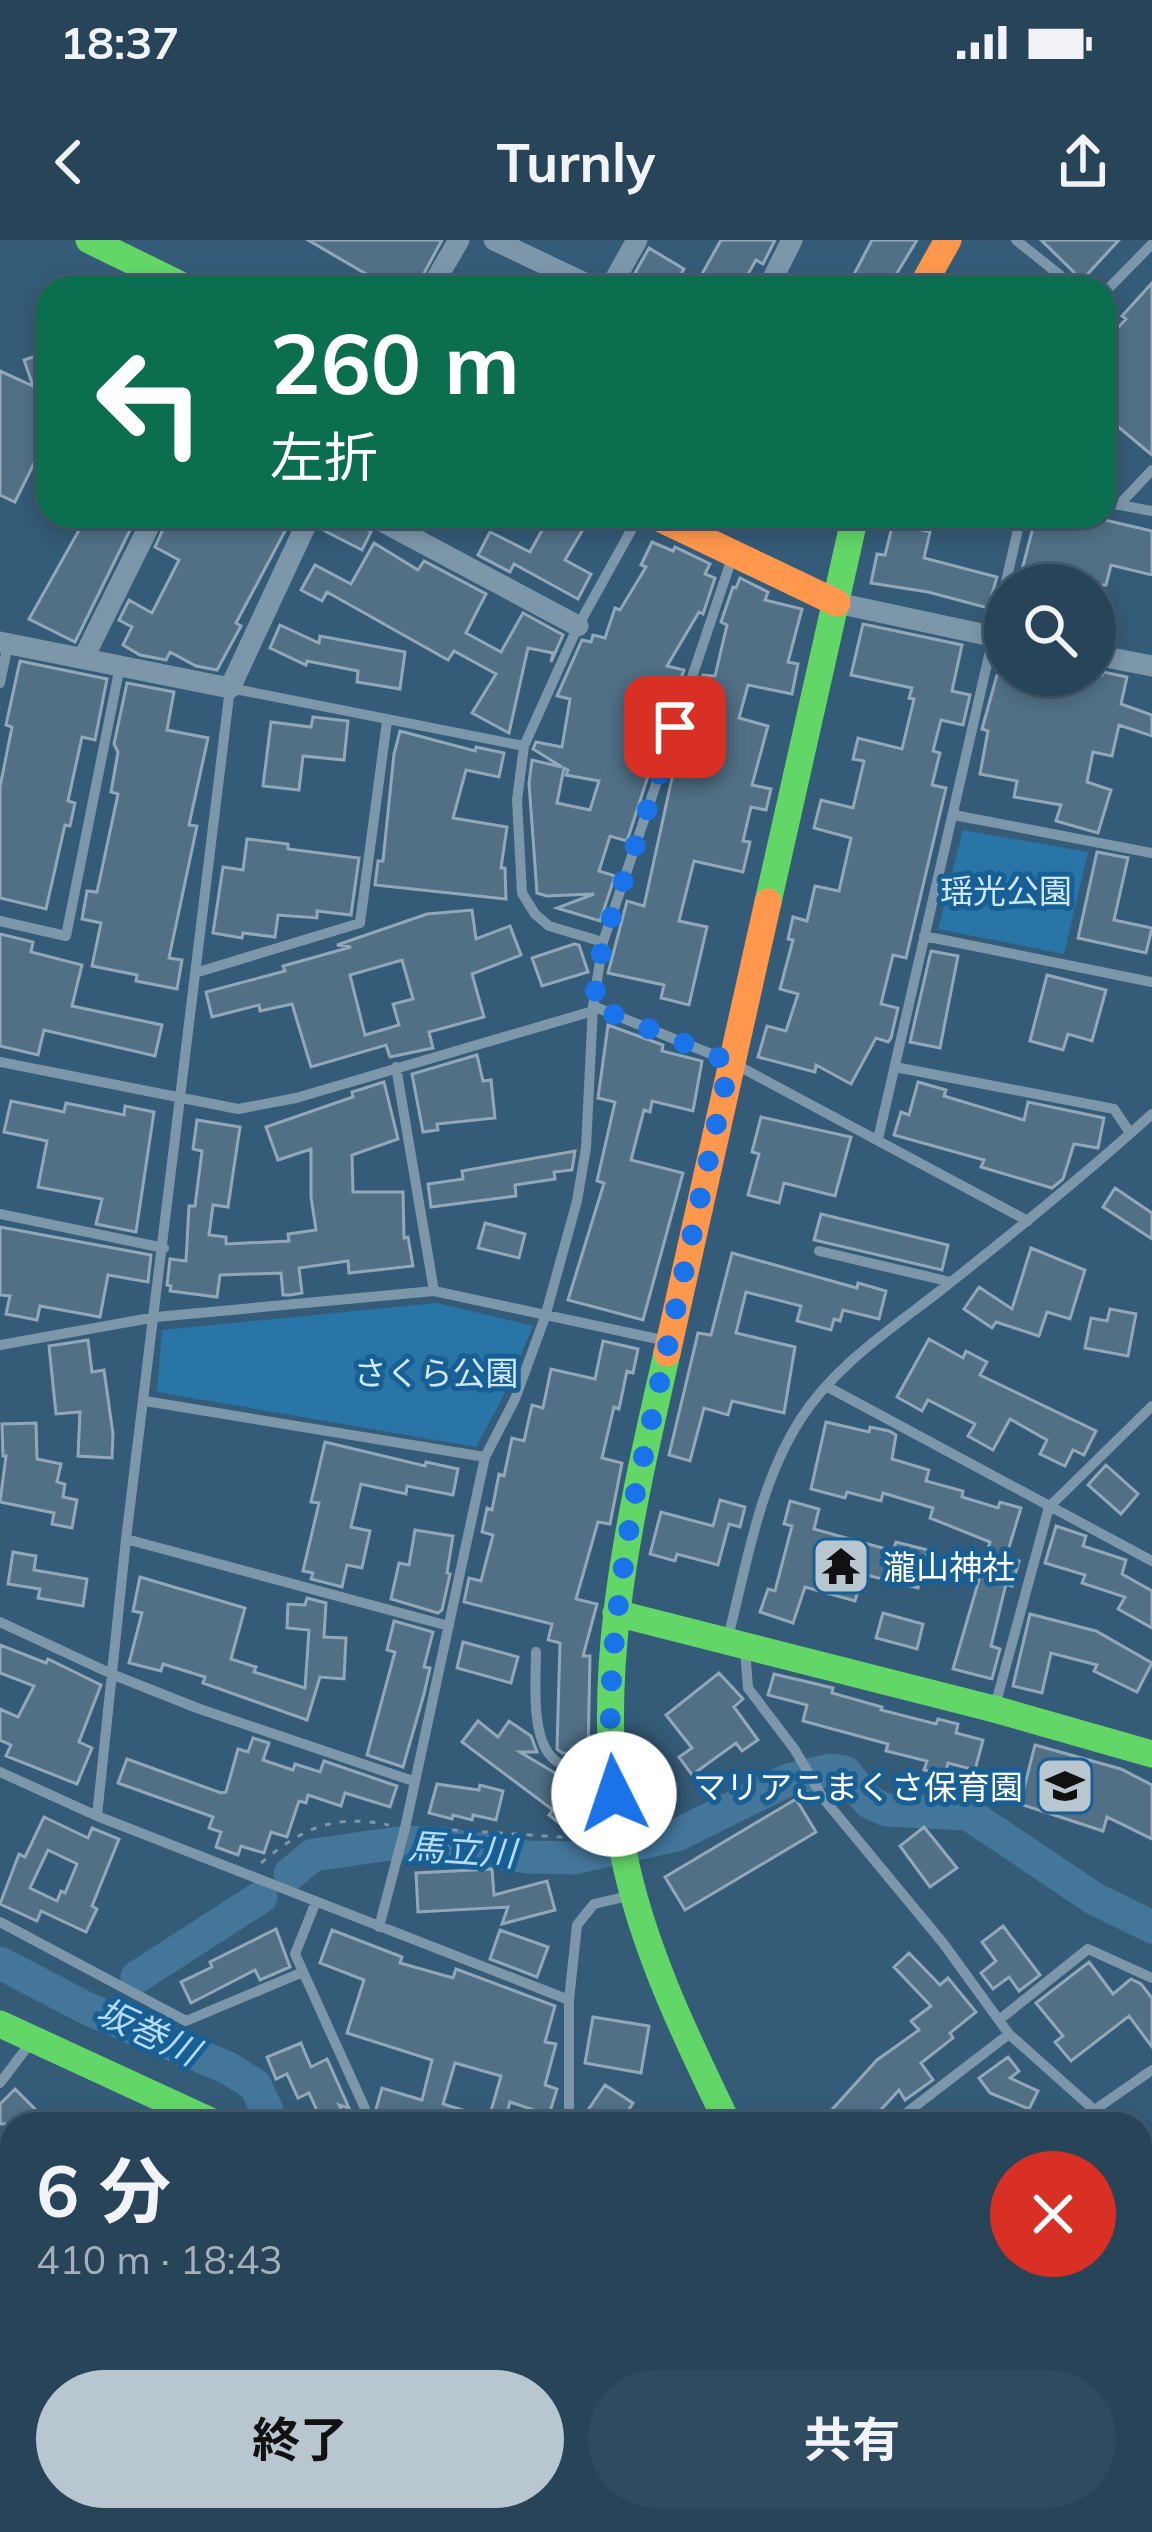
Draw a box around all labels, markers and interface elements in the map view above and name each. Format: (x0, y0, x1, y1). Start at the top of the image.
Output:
text: 18:37 (60, 14, 179, 70)
text: Turnly (497, 128, 655, 196)
icon: back (36, 129, 102, 195)
icon: share (1050, 129, 1116, 195)
text: 260 m (270, 310, 520, 415)
icon: left (72, 324, 228, 480)
text: 左折 (270, 423, 378, 491)
map controls (984, 564, 1116, 696)
button: search (984, 564, 1116, 696)
pin (624, 676, 726, 778)
icon: arrive (642, 694, 708, 760)
park label: 瑶光公園 (940, 870, 1072, 911)
park label: さくら公園 (354, 1352, 519, 1393)
temple icon: 瀧山神社 (810, 1535, 872, 1597)
place label: 瀧山神社 (883, 1546, 1015, 1587)
position arrow (551, 1731, 677, 1857)
school or university icon: マリアこまくさ保育園 (1034, 1755, 1096, 1817)
place label: マリアこまくさ保育園 (693, 1766, 1023, 1807)
water label: 馬立川 (407, 1823, 521, 1875)
water label: 坂巻川 (90, 1988, 210, 2076)
text: 6 分 (36, 2145, 171, 2235)
button: close (990, 2151, 1116, 2277)
text: 410 m · 18:43 (36, 2235, 282, 2284)
button: 終了 (36, 2370, 564, 2508)
button: 共有 (588, 2370, 1116, 2508)

